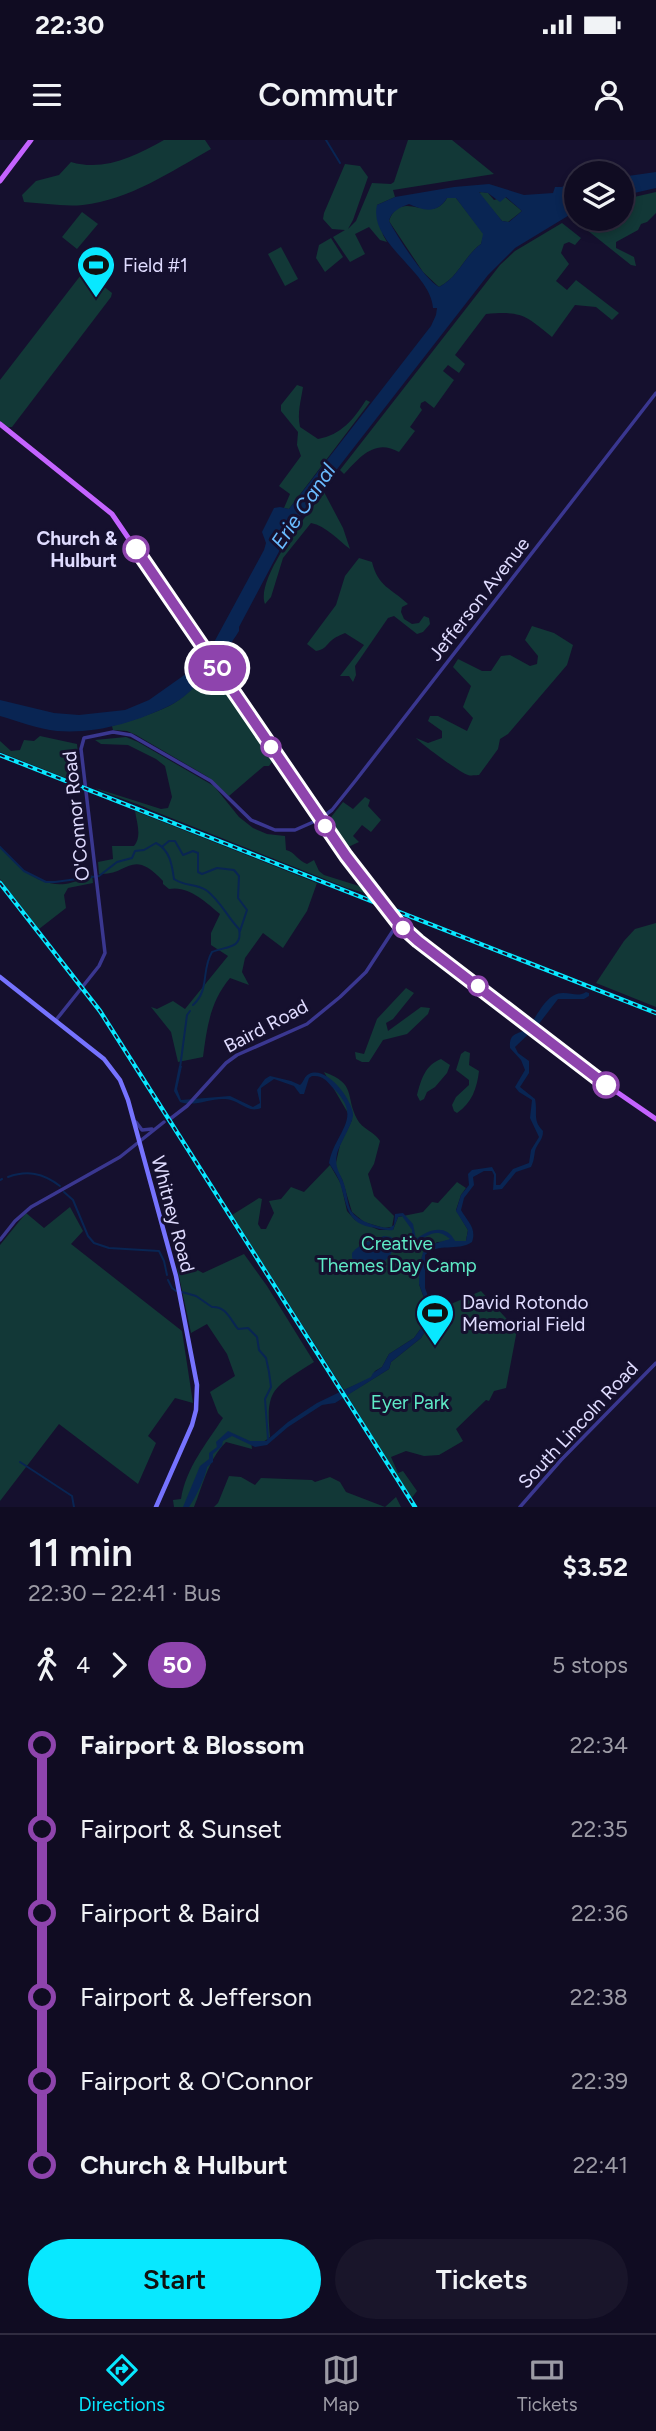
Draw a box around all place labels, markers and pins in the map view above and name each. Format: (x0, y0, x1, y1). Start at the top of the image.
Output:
sports icon: Field #1 (75, 244, 117, 299)
place label: Field #1 (123, 254, 188, 277)
place label: Church & Hulburt (36, 527, 118, 572)
marker: Church & Hulburt (123, 536, 149, 562)
unlabelled marker (261, 737, 281, 757)
unlabelled marker (315, 816, 335, 836)
unlabelled marker (393, 918, 413, 938)
unlabelled marker (468, 976, 488, 996)
unlabelled marker (593, 1072, 619, 1098)
place label: David Rotondo Memorial Field (462, 1291, 589, 1336)
sports icon: David Rotondo Memorial Field (414, 1292, 456, 1347)

